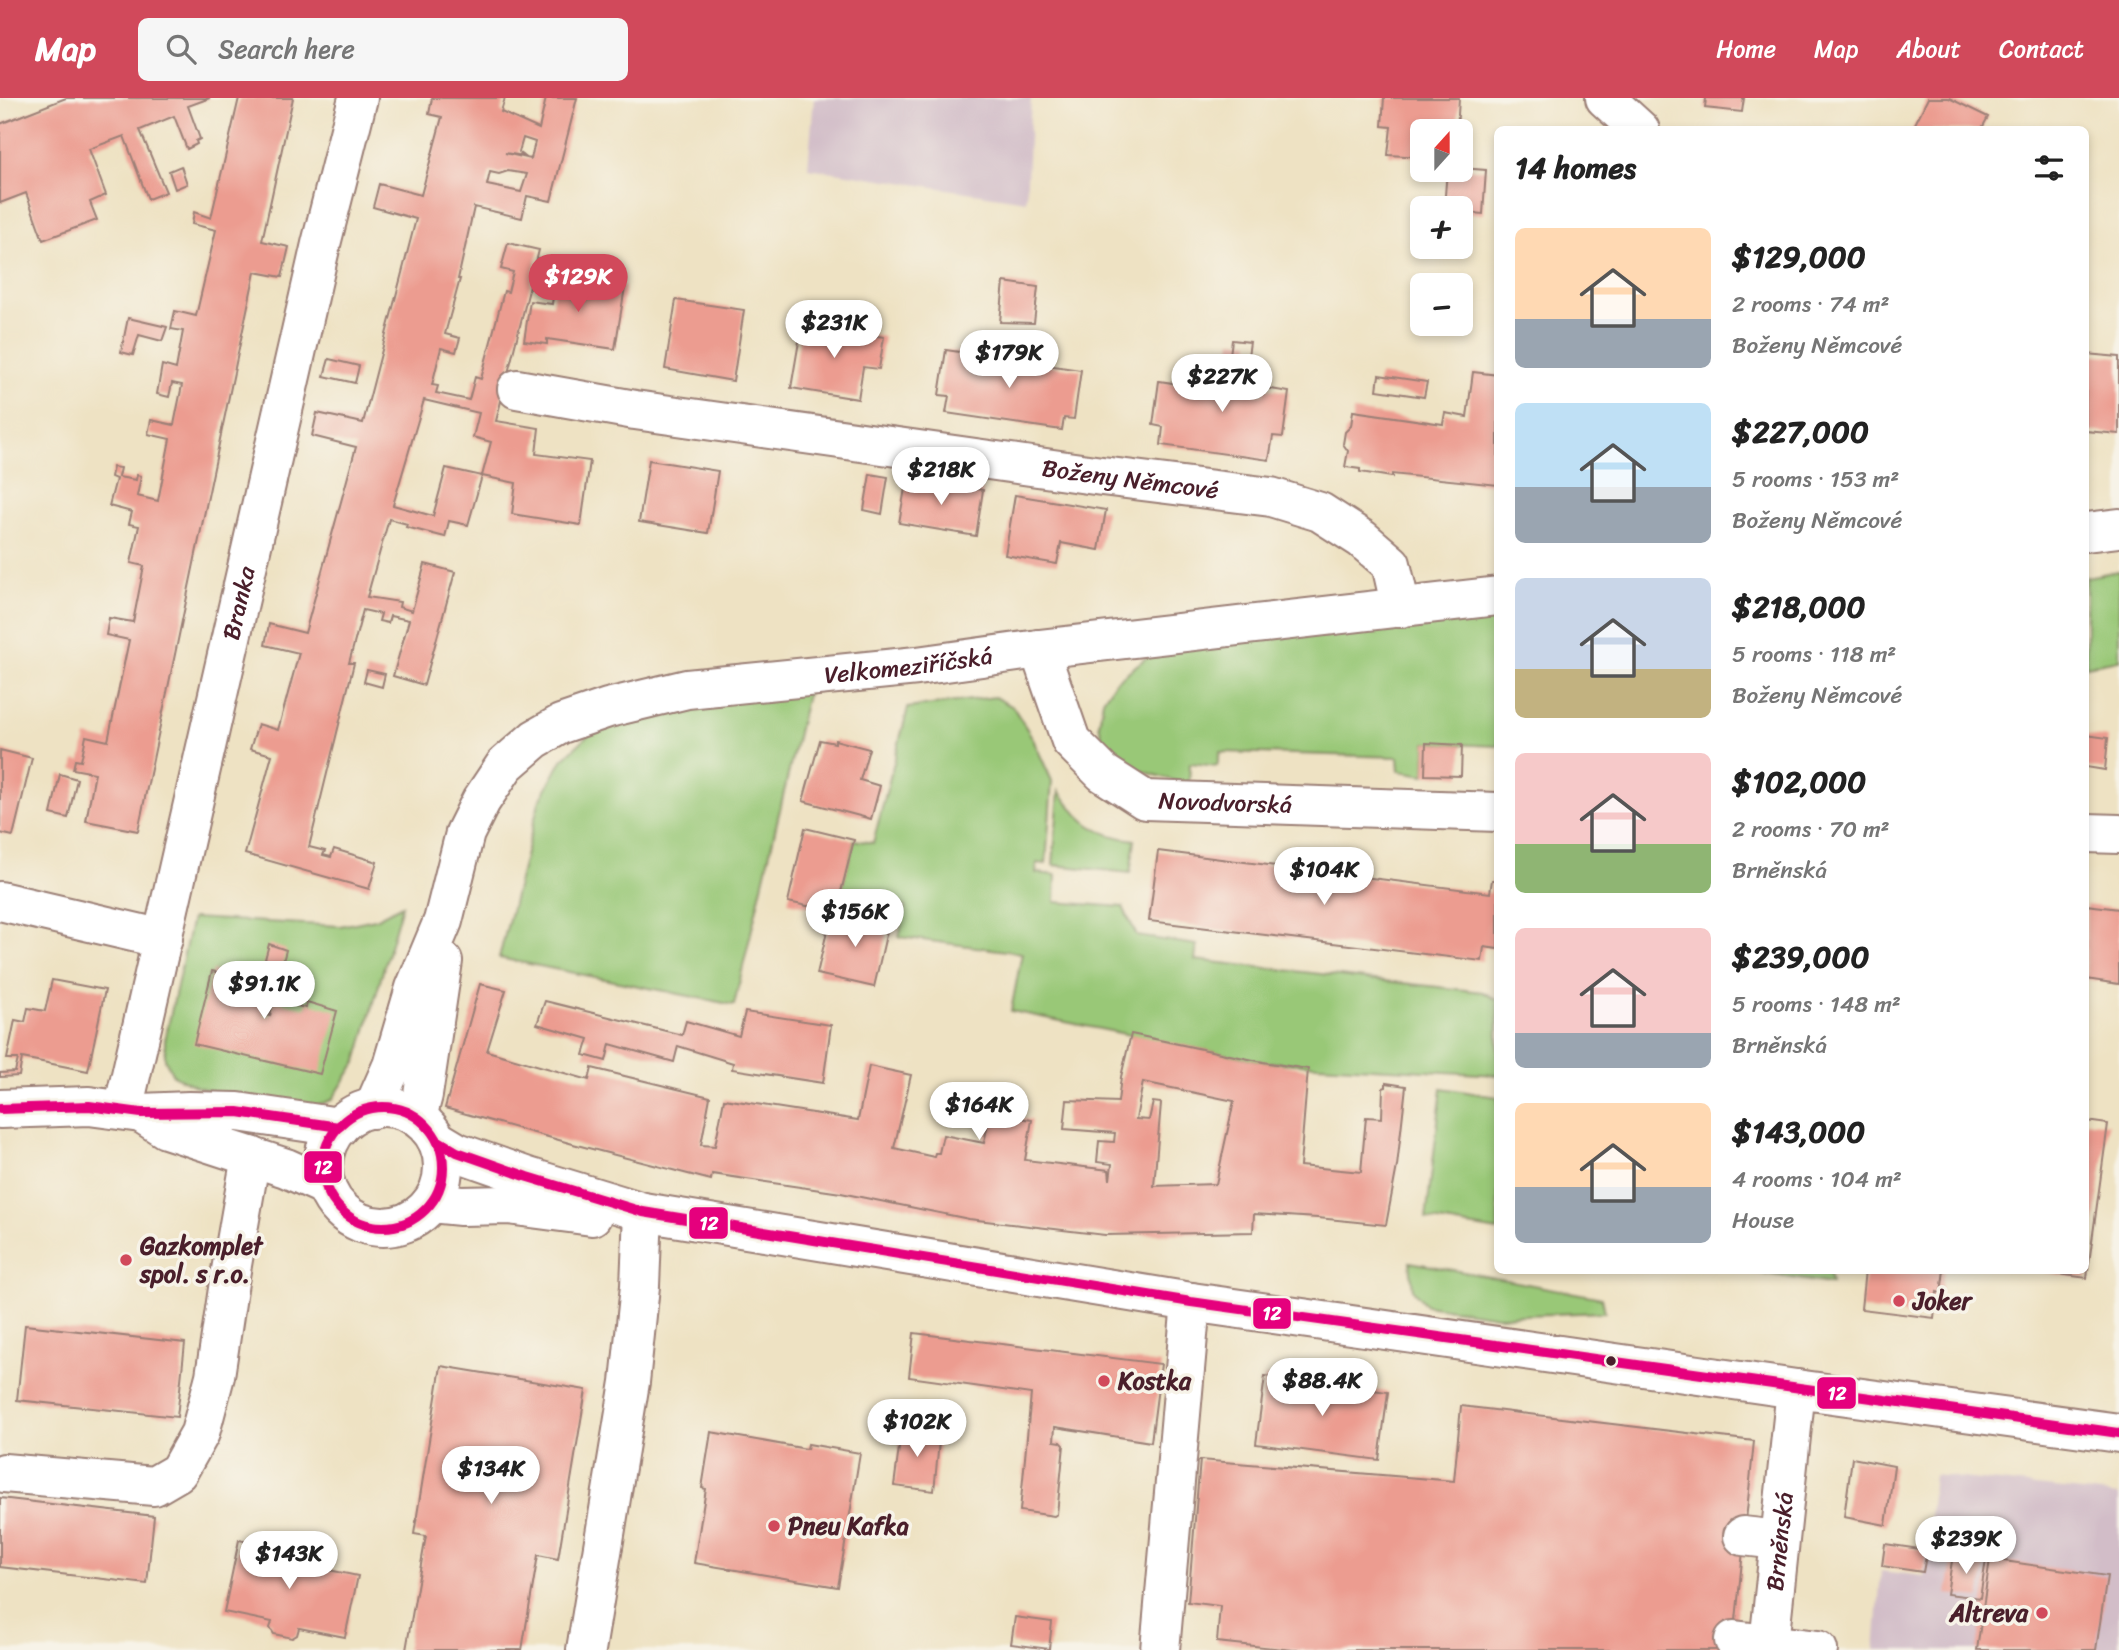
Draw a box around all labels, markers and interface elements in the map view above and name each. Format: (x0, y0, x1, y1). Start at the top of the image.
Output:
search box (138, 18, 628, 81)
text: Map (35, 20, 96, 78)
text: Search here (218, 26, 355, 72)
text: Home (1716, 28, 1776, 70)
text: Map (1814, 28, 1858, 70)
text: About (1896, 28, 1961, 70)
text: Contact (1999, 28, 2084, 70)
icon: search (162, 30, 200, 68)
north arrow (1410, 119, 1474, 182)
map controls (1410, 119, 1473, 336)
text: 14 homes (1515, 141, 1636, 195)
icon: filters (2030, 149, 2068, 187)
button: + (1410, 196, 1473, 259)
text: $129,000 (1732, 230, 1866, 284)
pin: $129K (529, 254, 627, 314)
text: $129K (545, 256, 611, 297)
icon: home (1571, 256, 1655, 340)
button: − (1410, 273, 1473, 336)
text: 2 rooms · 74 m² (1732, 284, 1889, 325)
pin: $231K (785, 300, 883, 360)
text: $231K (801, 302, 867, 343)
text: Boženy Němcové (1732, 325, 1902, 366)
pin: $179K (960, 330, 1058, 390)
text: $179K (976, 332, 1042, 373)
pin: $227K (1173, 354, 1271, 414)
text: $227K (1187, 356, 1257, 397)
text: $227,000 (1732, 405, 1869, 459)
icon: home (1571, 431, 1655, 515)
street label: Boženy Němcové (1039, 447, 1221, 511)
pin: $218K (892, 448, 990, 507)
text: $218K (908, 449, 974, 490)
text: 5 rooms · 153 m² (1732, 459, 1899, 500)
text: Boženy Němcové (1732, 500, 1902, 541)
street label: Branka (210, 561, 268, 644)
text: $218,000 (1732, 580, 1865, 634)
icon: home (1571, 606, 1655, 690)
text: 5 rooms · 118 m² (1732, 634, 1896, 675)
street label: Velkomeziříčská (822, 635, 995, 696)
text: Boženy Němcové (1732, 675, 1902, 716)
text: $102,000 (1732, 755, 1866, 809)
street label: Novodvorská (1158, 779, 1293, 826)
icon: home (1571, 781, 1655, 865)
text: 2 rooms · 70 m² (1732, 809, 1890, 850)
pin: $104K (1275, 848, 1373, 907)
text: $104K (1290, 849, 1358, 890)
text: Brněnská (1732, 850, 1827, 891)
pin: $156K (806, 890, 904, 949)
text: $156K (822, 891, 888, 932)
text: $239,000 (1732, 930, 1869, 984)
icon: home (1571, 956, 1655, 1040)
pin: $91.1K (207, 962, 321, 1021)
text: $91.1K (229, 963, 299, 1004)
text: 5 rooms · 148 m² (1732, 984, 1901, 1025)
text: Brněnská (1732, 1025, 1827, 1066)
pin: $164K (930, 1082, 1028, 1142)
text: $164K (946, 1084, 1012, 1125)
text: $143,000 (1732, 1105, 1865, 1159)
icon: home (1571, 1131, 1655, 1215)
line badge: 12 (303, 1150, 343, 1184)
text: 12 (313, 1151, 333, 1184)
text: 4 rooms · 104 m² (1732, 1159, 1902, 1200)
text: House (1732, 1200, 1794, 1241)
line badge: 12 (688, 1206, 729, 1240)
text: 12 (699, 1207, 719, 1240)
place label: Gazkomplet spol. s r.o. (139, 1225, 264, 1295)
marker: Gazkomplet spol. s r.o. (118, 1252, 134, 1268)
place label: Joker (1911, 1280, 1974, 1322)
marker: Joker (1891, 1293, 1907, 1309)
line badge: 12 (1252, 1297, 1292, 1330)
text: 12 (1262, 1297, 1282, 1330)
unlabelled marker (1604, 1354, 1618, 1368)
pin: $88.4K (1265, 1358, 1379, 1418)
place label: Kostka (1117, 1360, 1192, 1402)
text: $88.4K (1283, 1360, 1361, 1401)
marker: Kostka (1096, 1373, 1112, 1389)
line badge: 12 (1816, 1376, 1857, 1410)
text: 12 (1827, 1377, 1847, 1410)
pin: $102K (868, 1400, 966, 1459)
text: $102K (883, 1401, 951, 1442)
pin: $134K (442, 1446, 540, 1506)
text: $134K (458, 1448, 524, 1489)
street label: Brněnská (1754, 1490, 1806, 1593)
place label: Pneu Kafka (788, 1505, 909, 1547)
pin: $239K (1917, 1516, 2015, 1576)
marker: Pneu Kafka (766, 1518, 782, 1534)
text: $239K (1931, 1518, 2001, 1559)
pin: $143K (240, 1532, 338, 1591)
text: $143K (256, 1533, 322, 1574)
place label: Altreva (1949, 1592, 2029, 1634)
marker: Altreva (2034, 1605, 2050, 1621)

